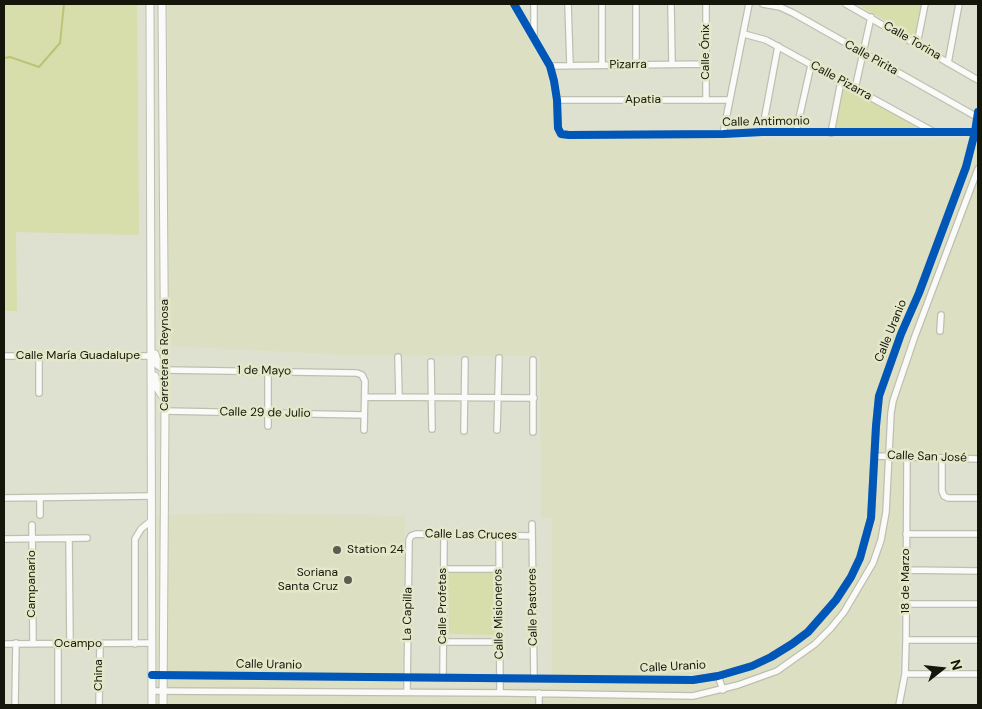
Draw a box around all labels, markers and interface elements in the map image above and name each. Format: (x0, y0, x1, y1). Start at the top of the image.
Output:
street label: Calle Torina (881, 19, 943, 63)
street label: Calle Ónix (699, 24, 713, 80)
street label: Calle Pirita (842, 37, 900, 79)
street label: Pizarra (609, 57, 647, 73)
street label: Calle Pizarra (808, 58, 874, 104)
street label: Apatia (625, 93, 661, 107)
street label: Calle Antimonio (722, 114, 810, 130)
street label: Calle Uranio (872, 298, 910, 364)
street label: Carretera a Reynosa (158, 299, 172, 411)
street label: Calle María Guadalupe (16, 349, 140, 363)
street label: 1 de Mayo (237, 363, 291, 379)
street label: Calle 29 de Julio (219, 405, 311, 421)
street label: Calle San José (887, 448, 967, 466)
street label: Calle Las Cruces (425, 527, 517, 543)
place label: Station 24 (347, 543, 404, 557)
marker: Station 24 (331, 544, 343, 556)
street label: 18 de Marzo (899, 548, 913, 614)
street label: Campanario (25, 550, 39, 618)
place label: Soriana Santa Cruz (278, 566, 338, 594)
street label: Calle Profetas (436, 568, 450, 644)
street label: Calle Pastores (525, 568, 541, 646)
street label: Calle Misioneros (491, 569, 507, 659)
marker: Soriana Santa Cruz (342, 574, 354, 586)
street label: La Capilla (400, 587, 416, 641)
street label: Ocampo (54, 637, 102, 651)
north arrow (917, 644, 967, 694)
street label: Calle Uranio (236, 657, 302, 673)
text: N (946, 657, 966, 672)
street label: Calle Uranio (640, 658, 706, 676)
street label: China (92, 659, 106, 691)

